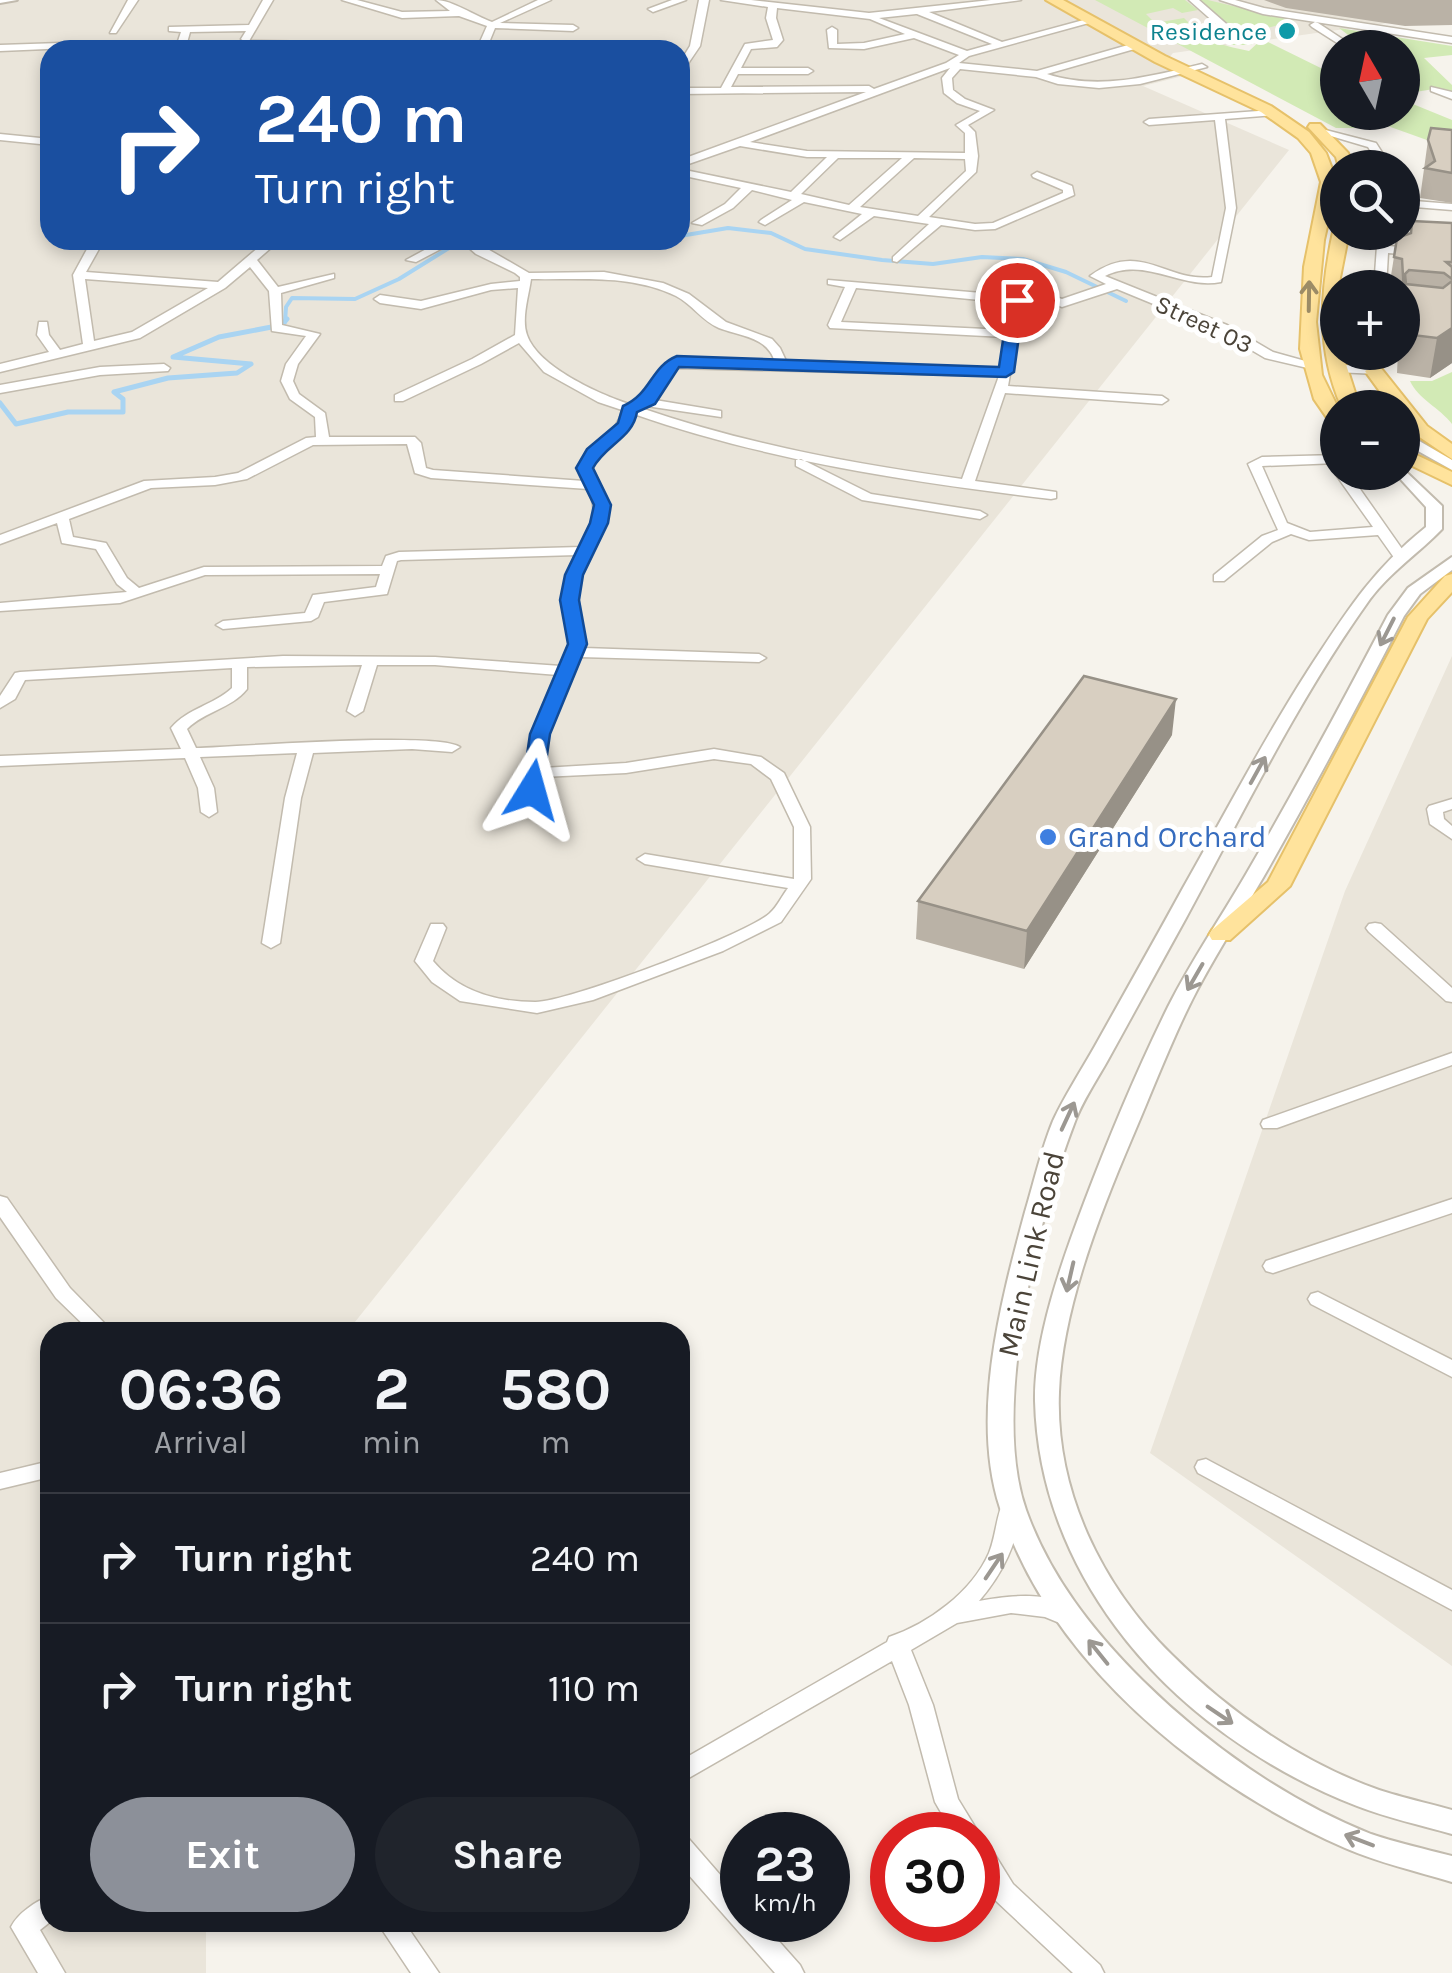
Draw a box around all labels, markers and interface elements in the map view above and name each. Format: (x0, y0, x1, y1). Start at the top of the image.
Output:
place label: Residence (1150, 17, 1267, 46)
marker: Residence (1276, 20, 1298, 42)
north arrow (1320, 30, 1420, 130)
map controls (1320, 30, 1420, 490)
text: 240 m (255, 78, 467, 160)
icon: right (90, 80, 220, 210)
button: search (1320, 150, 1420, 250)
text: Turn right (255, 162, 455, 214)
pin (975, 258, 1060, 343)
button: + (1320, 270, 1420, 370)
icon: arrive (990, 273, 1045, 328)
one-way arrow (1299, 281, 1318, 313)
street label: Street 03 (1151, 289, 1257, 359)
button: − (1320, 390, 1420, 490)
one-way arrow (1377, 617, 1396, 647)
position arrow (480, 738, 584, 842)
one-way arrow (1248, 756, 1268, 785)
place label: Grand Orchard (1068, 819, 1267, 855)
marker: Grand Orchard (1037, 826, 1059, 848)
one-way arrow (1185, 962, 1205, 991)
one-way arrow (1059, 1102, 1078, 1132)
street label: Main Link Road (990, 1148, 1072, 1360)
one-way arrow (1060, 1260, 1078, 1292)
text: 06:36 (119, 1354, 283, 1424)
text: 2 (373, 1354, 409, 1424)
text: 580 (500, 1354, 611, 1424)
text: Arrival (154, 1424, 248, 1461)
text: min (362, 1424, 421, 1461)
text: m (540, 1424, 570, 1461)
icon: right (90, 1531, 145, 1586)
text: Turn right (175, 1536, 352, 1581)
text: 240 m (530, 1536, 640, 1581)
one-way arrow (983, 1553, 1004, 1581)
one-way arrow (1087, 1639, 1109, 1665)
icon: right (90, 1661, 145, 1716)
text: Turn right (175, 1666, 352, 1711)
text: 110 m (548, 1666, 640, 1711)
one-way arrow (1205, 1704, 1233, 1725)
button: Exit (90, 1797, 355, 1912)
button: Share (375, 1797, 640, 1912)
speed limit sign: 30 (870, 1812, 1000, 1942)
one-way arrow (1344, 1830, 1375, 1848)
text: 23 (754, 1835, 816, 1894)
text: km/h (753, 1888, 817, 1917)

